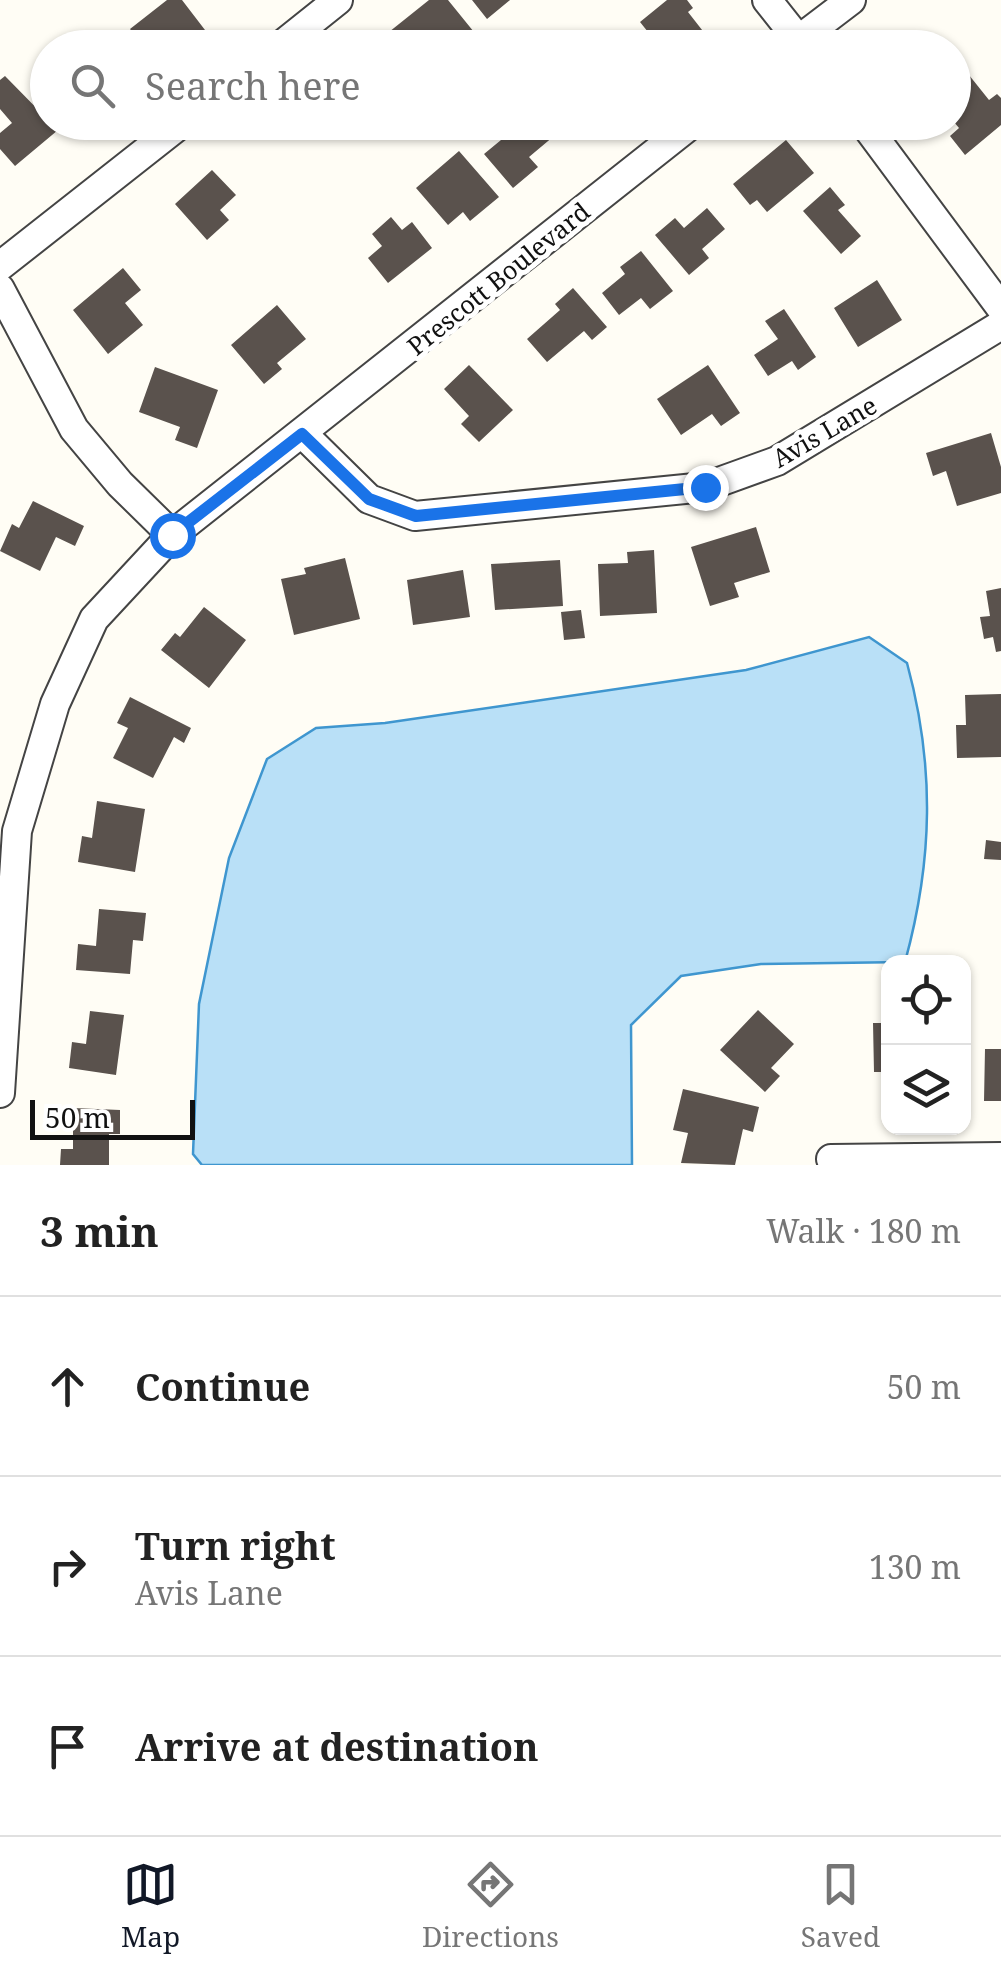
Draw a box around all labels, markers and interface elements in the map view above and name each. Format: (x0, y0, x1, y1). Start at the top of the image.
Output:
search box (30, 30, 971, 140)
icon: search (65, 58, 120, 113)
text: Search here (145, 59, 361, 111)
street label: Prescott Boulevard (400, 194, 596, 362)
street label: Avis Lane (765, 387, 883, 475)
route end (683, 465, 729, 511)
route start (150, 513, 196, 559)
map controls (881, 955, 971, 1135)
button: locate (881, 955, 971, 1045)
button: layers (881, 1045, 971, 1135)
scale bar (30, 1095, 195, 1140)
text: 50 m (45, 1098, 110, 1136)
text: 3 min (40, 1202, 159, 1259)
text: Walk · 180 m (766, 1209, 961, 1252)
icon: ahead (40, 1359, 95, 1414)
text: Continue (135, 1360, 310, 1412)
text: 50 m (887, 1365, 961, 1408)
text: Turn right (135, 1519, 336, 1571)
icon: right (40, 1539, 95, 1594)
text: 130 m (869, 1545, 961, 1588)
text: Avis Lane (135, 1571, 283, 1614)
icon: arrive (40, 1719, 95, 1774)
text: Arrive at destination (135, 1720, 539, 1772)
tab: Map (121, 1857, 180, 1955)
tab: Directions (422, 1857, 559, 1955)
tab: Saved (801, 1857, 880, 1955)

